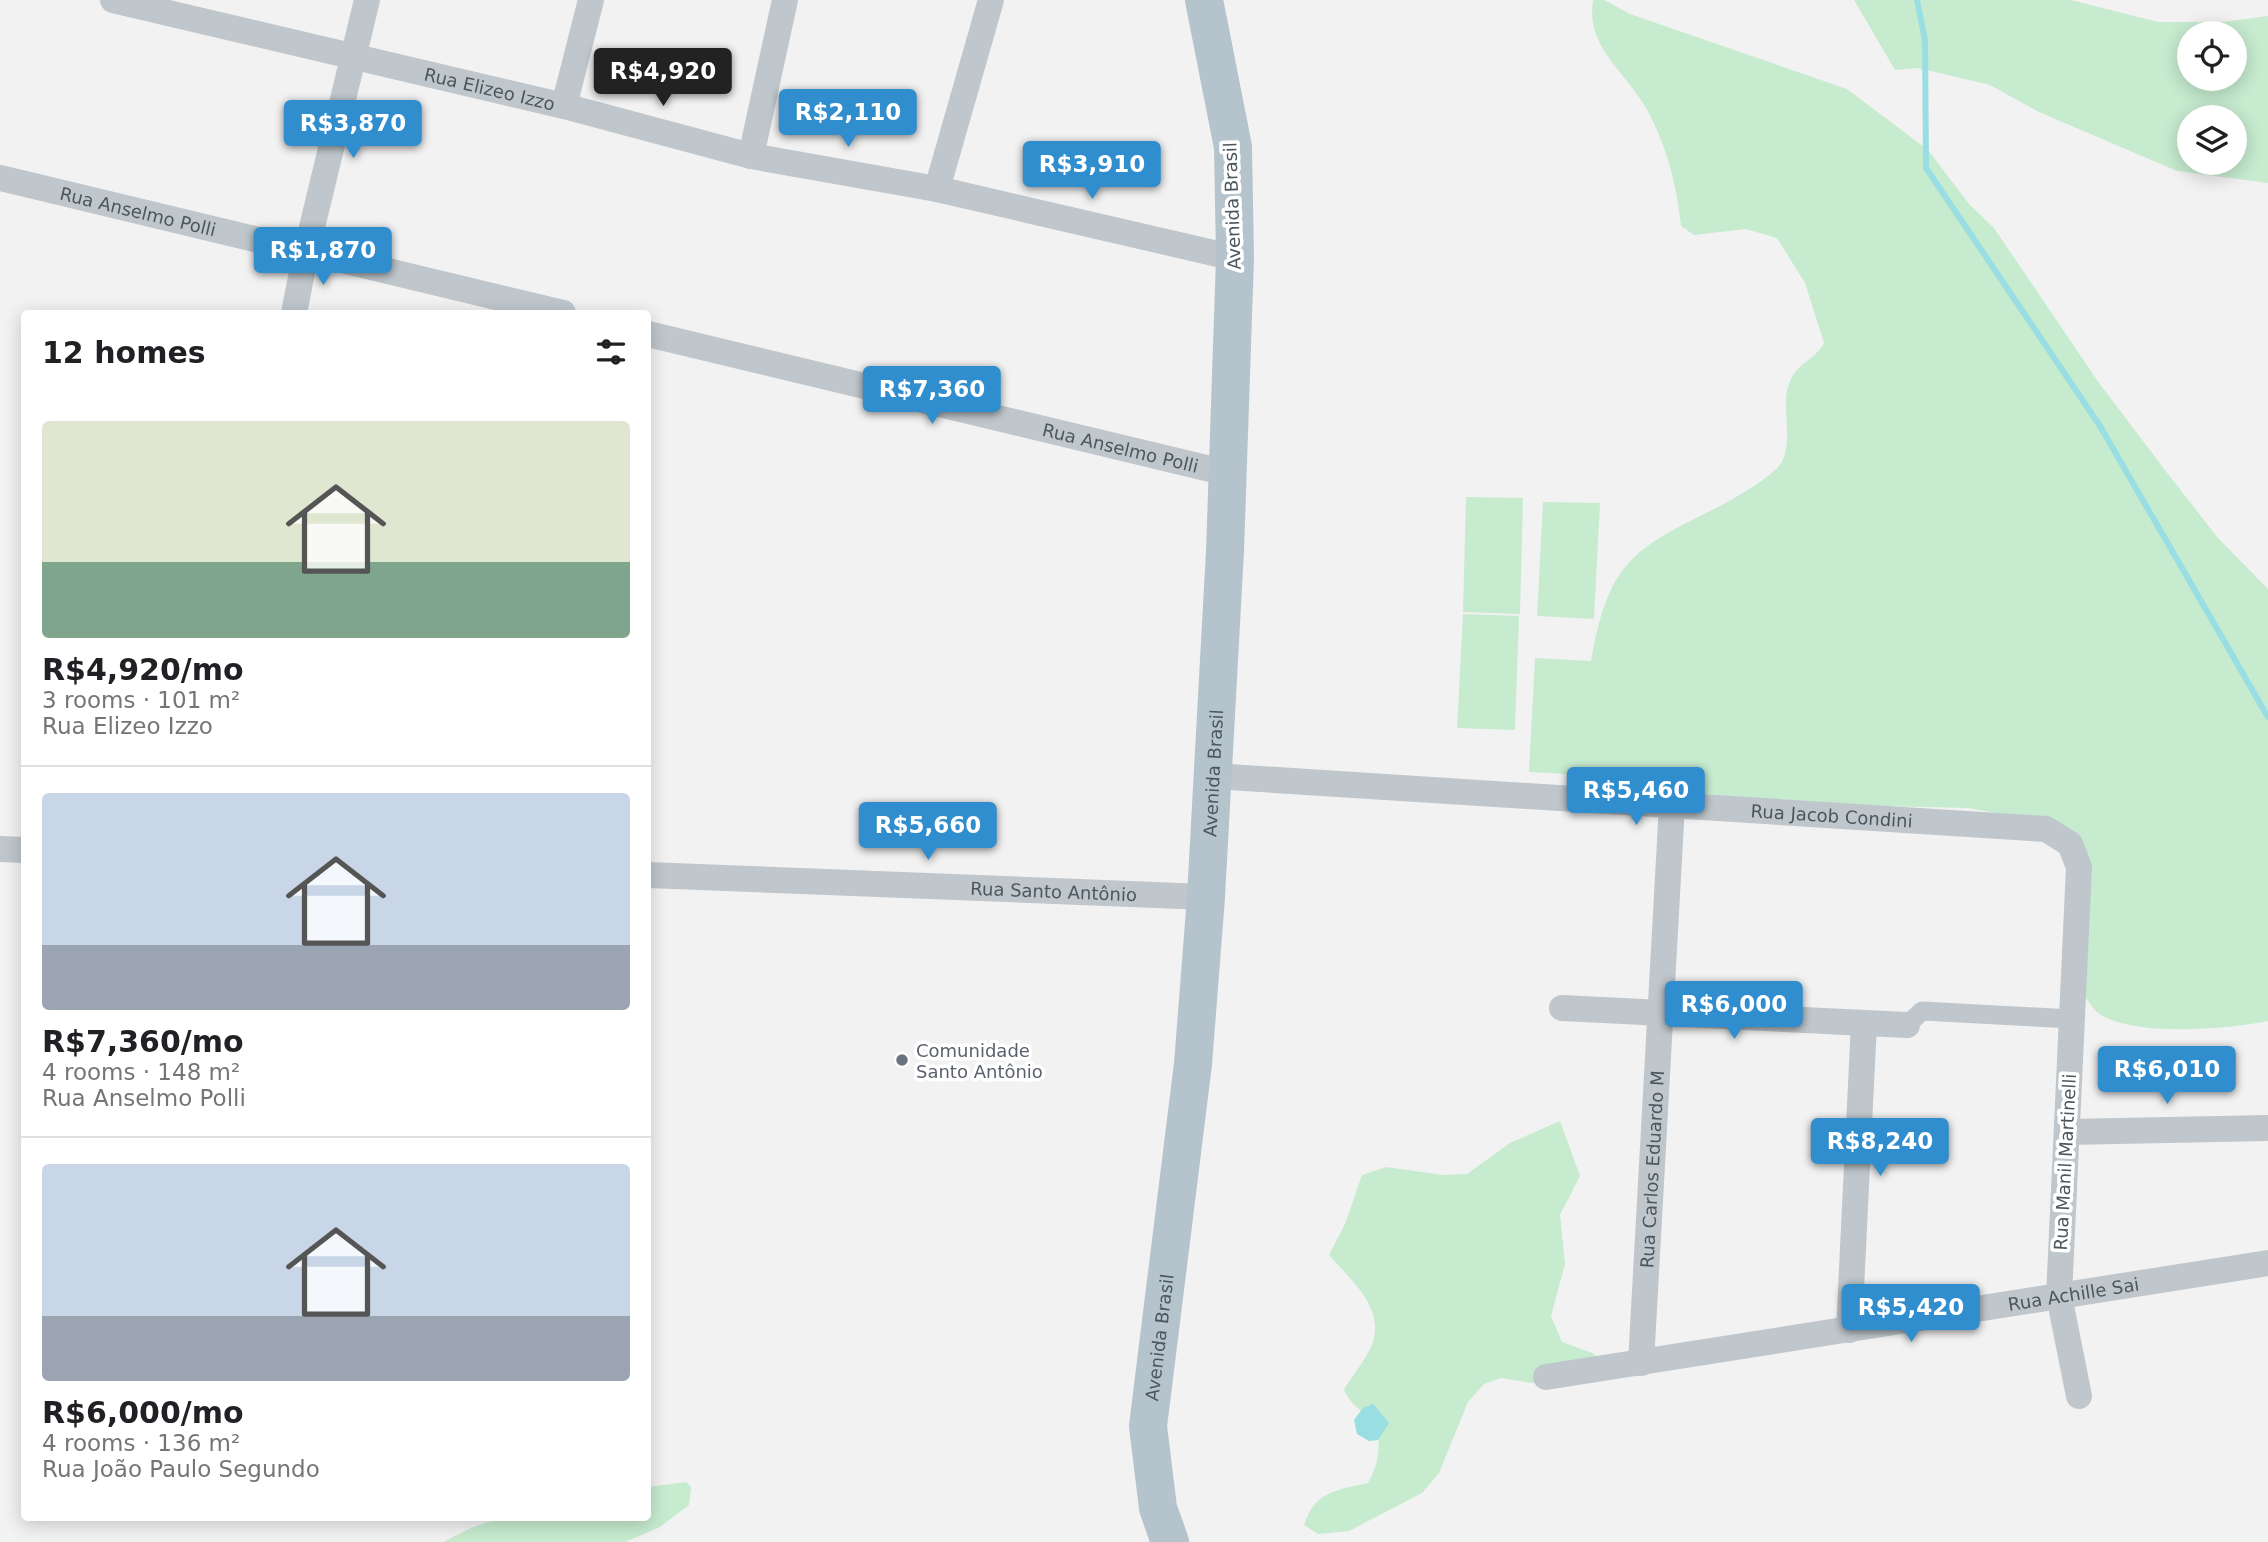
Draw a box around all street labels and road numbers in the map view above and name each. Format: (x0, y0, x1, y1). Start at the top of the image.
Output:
street label: Rua Elizeo Izzo (422, 63, 557, 114)
street label: Avenida Brasil (1219, 142, 1245, 270)
street label: Rua Anselmo Polli (58, 182, 218, 240)
street label: Rua Anselmo Polli (1040, 419, 1201, 476)
street label: Avenida Brasil (1199, 709, 1227, 838)
street label: Rua Jacob Condini (1750, 800, 1913, 831)
street label: Rua Santo Antônio (970, 877, 1137, 905)
street label: Rua Carlos Eduardo M (1636, 1070, 1668, 1269)
street label: Rua Manil Martinelli (2050, 1073, 2080, 1251)
street label: Avenida Brasil (1141, 1273, 1177, 1402)
street label: Rua Achille Sai (2006, 1273, 2141, 1314)

